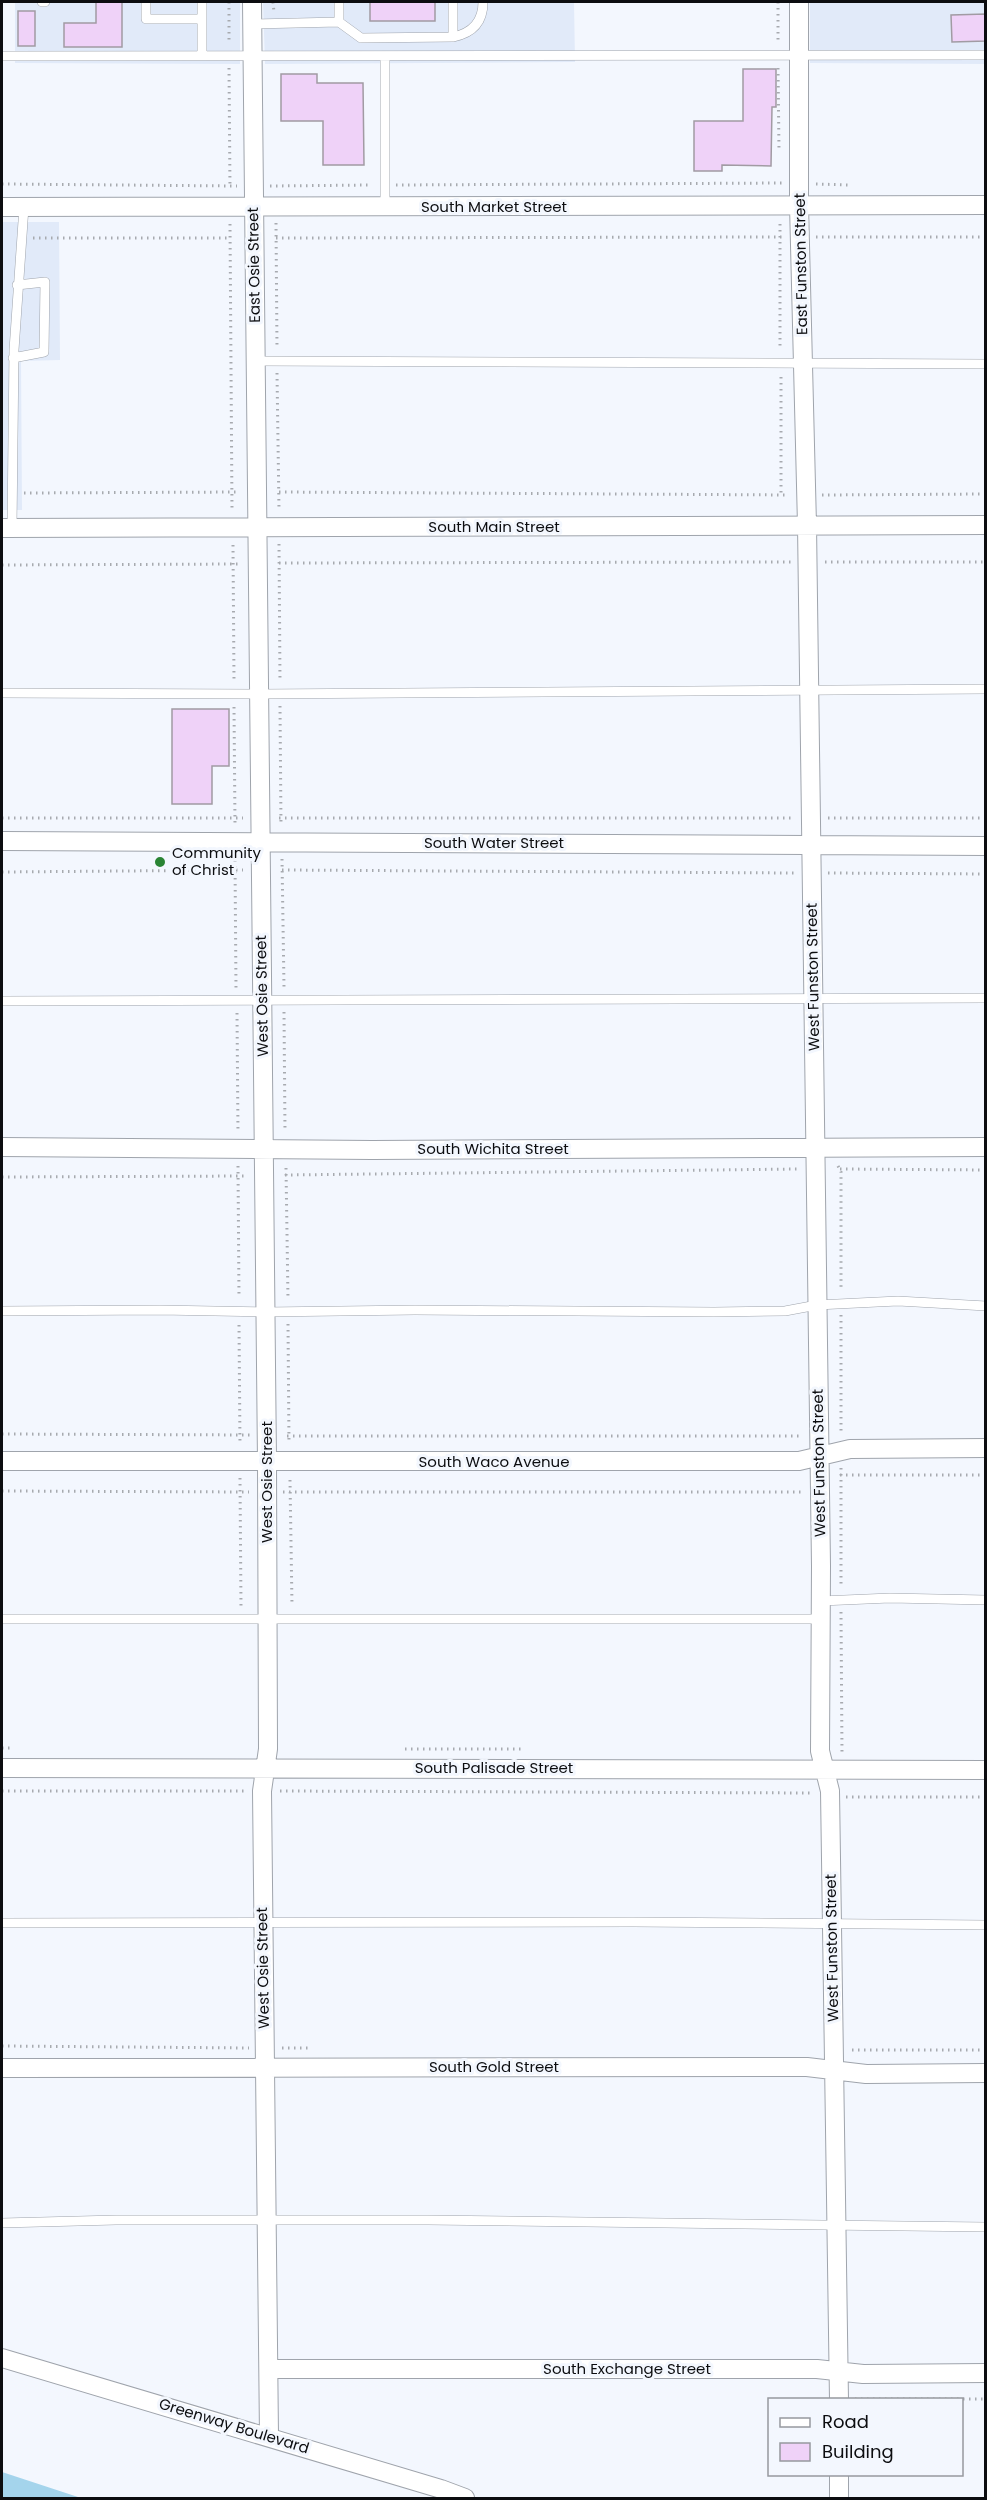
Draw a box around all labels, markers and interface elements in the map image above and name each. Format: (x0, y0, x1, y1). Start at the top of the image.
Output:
street label: East Funston Street (789, 193, 812, 335)
street label: South Market Street (421, 196, 567, 217)
street label: East Osie Street (242, 207, 265, 323)
street label: South Main Street (428, 516, 560, 537)
street label: South Water Street (424, 832, 564, 853)
place label: Community of Christ (172, 842, 261, 880)
marker: Community of Christ (153, 855, 167, 869)
street label: West Funston Street (801, 903, 824, 1051)
street label: West Osie Street (250, 935, 273, 1057)
street label: South Wichita Street (417, 1138, 569, 1159)
street label: West Funston Street (807, 1389, 830, 1537)
street label: West Osie Street (256, 1421, 277, 1543)
street label: South Waco Avenue (419, 1451, 569, 1472)
street label: South Palisade Street (415, 1757, 573, 1778)
street label: West Funston Street (820, 1874, 843, 2022)
street label: West Osie Street (251, 1907, 274, 2029)
street label: South Gold Street (429, 2056, 559, 2077)
street label: South Exchange Street (543, 2358, 711, 2379)
street label: Greenway Boulevard (156, 2393, 312, 2458)
legend (768, 2398, 963, 2476)
text: Road (822, 2409, 869, 2434)
text: Building (822, 2439, 894, 2464)

